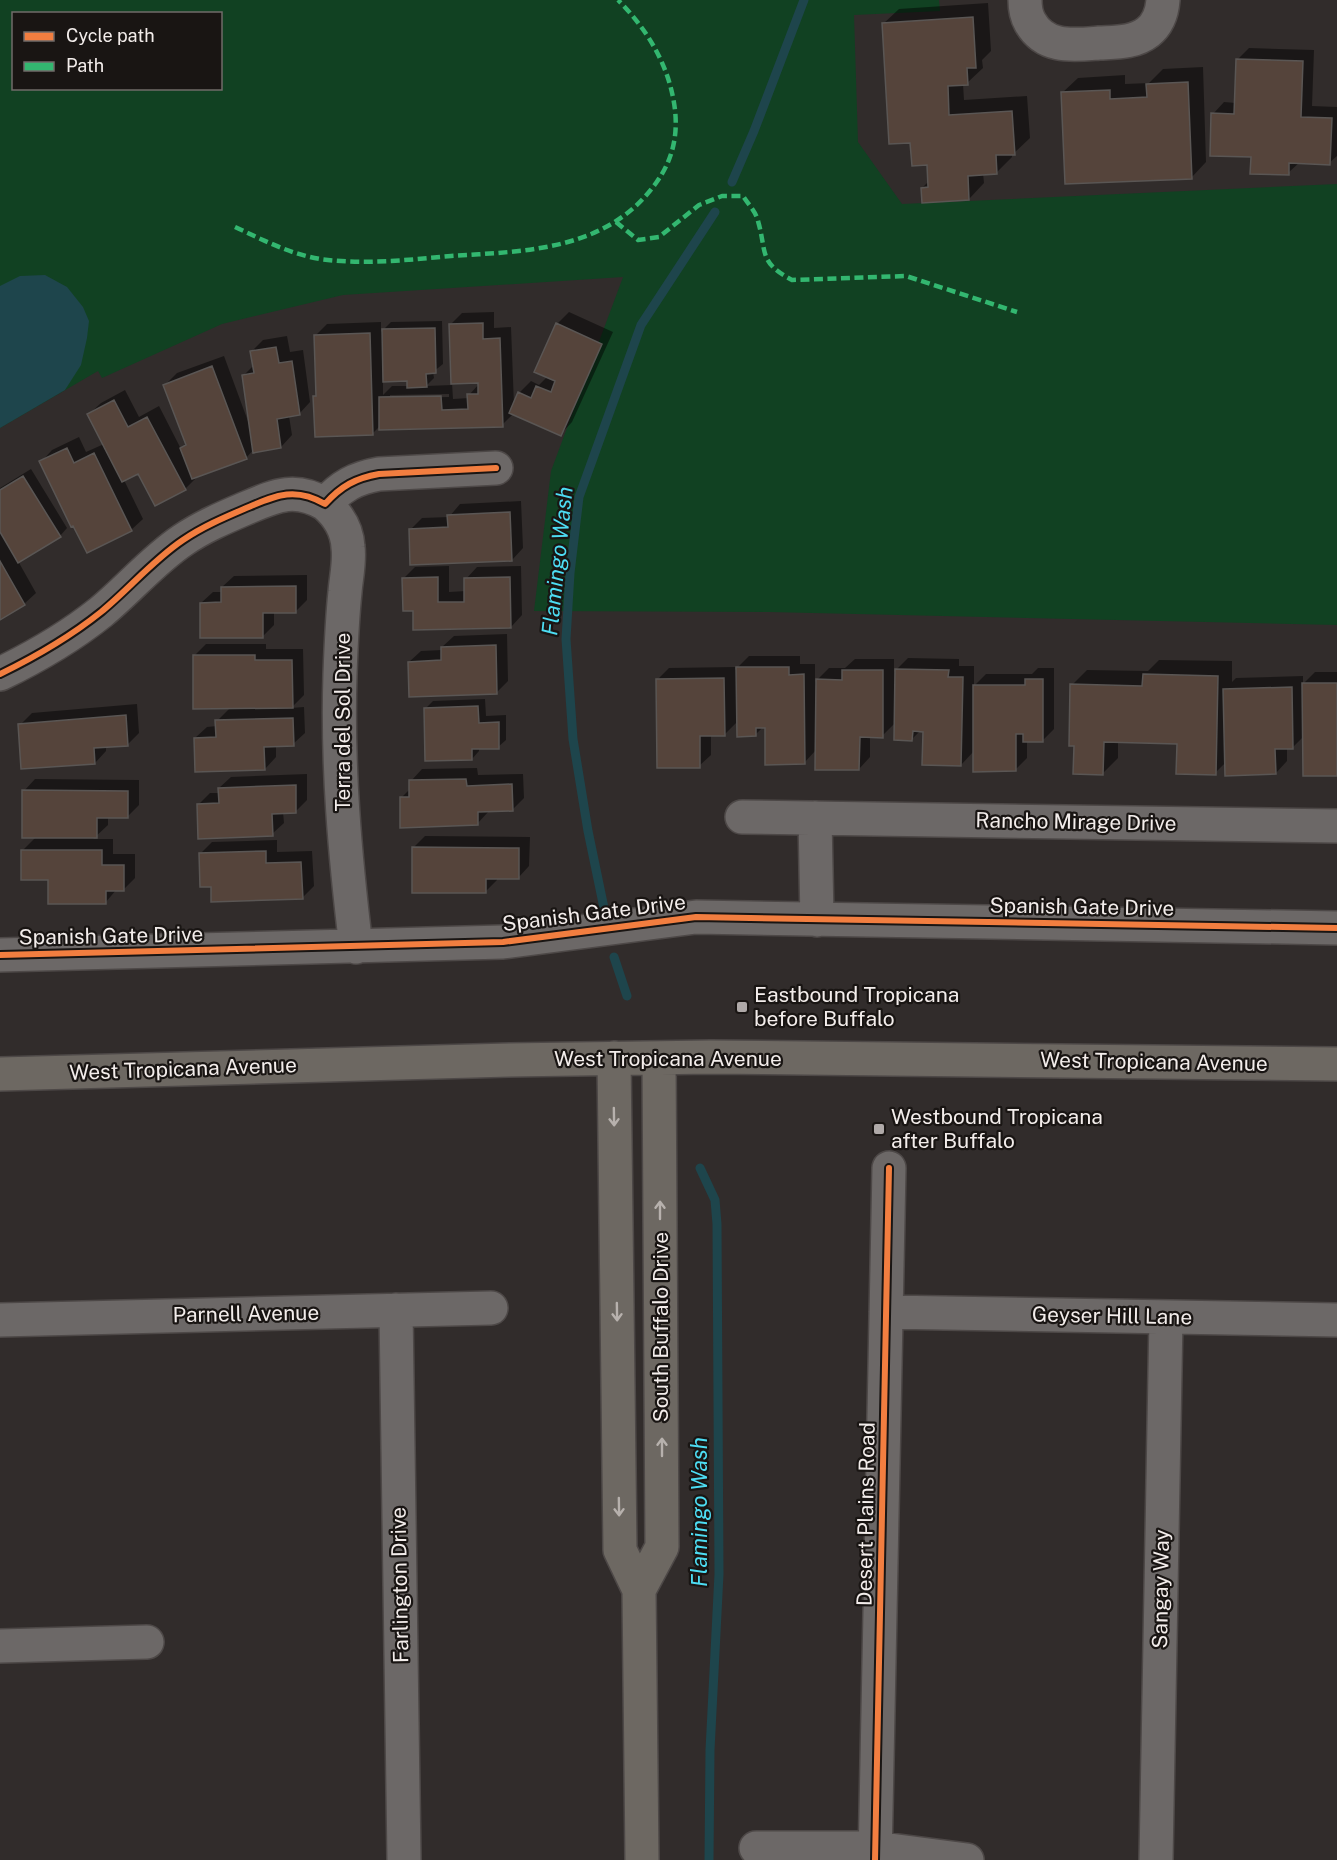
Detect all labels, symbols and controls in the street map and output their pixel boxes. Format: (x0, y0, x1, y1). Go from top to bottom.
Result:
legend (12, 12, 222, 90)
text: Cycle path (66, 25, 155, 46)
text: Path (66, 55, 104, 76)
water label: Flamingo Wash (536, 485, 578, 637)
street label: Terra del Sol Drive (330, 633, 355, 811)
street label: Rancho Mirage Drive (975, 807, 1177, 836)
street label: Spanish Gate Drive (501, 889, 687, 936)
street label: Spanish Gate Drive (989, 892, 1175, 921)
street label: Spanish Gate Drive (18, 921, 204, 950)
place label: Eastbound Tropicana before Buffalo (754, 982, 959, 1031)
marker: Eastbound Tropicana before Buffalo (735, 1000, 749, 1014)
street label: West Tropicana Avenue (554, 1046, 782, 1071)
street label: West Tropicana Avenue (1040, 1047, 1268, 1076)
street label: West Tropicana Avenue (69, 1052, 297, 1085)
place label: Westbound Tropicana after Buffalo (891, 1104, 1103, 1153)
one-way arrow (609, 1106, 620, 1126)
marker: Westbound Tropicana after Buffalo (872, 1122, 886, 1136)
one-way arrow (654, 1200, 666, 1220)
street label: South Buffalo Drive (648, 1232, 673, 1422)
street label: Parnell Avenue (172, 1300, 320, 1327)
one-way arrow (611, 1301, 623, 1321)
street label: Geyser Hill Lane (1032, 1302, 1192, 1329)
street label: Desert Plains Road (851, 1422, 880, 1606)
one-way arrow (656, 1437, 668, 1457)
water label: Flamingo Wash (686, 1437, 712, 1587)
one-way arrow (614, 1496, 625, 1516)
street label: Farlington Drive (386, 1507, 413, 1663)
street label: Sangay Way (1147, 1529, 1174, 1649)

